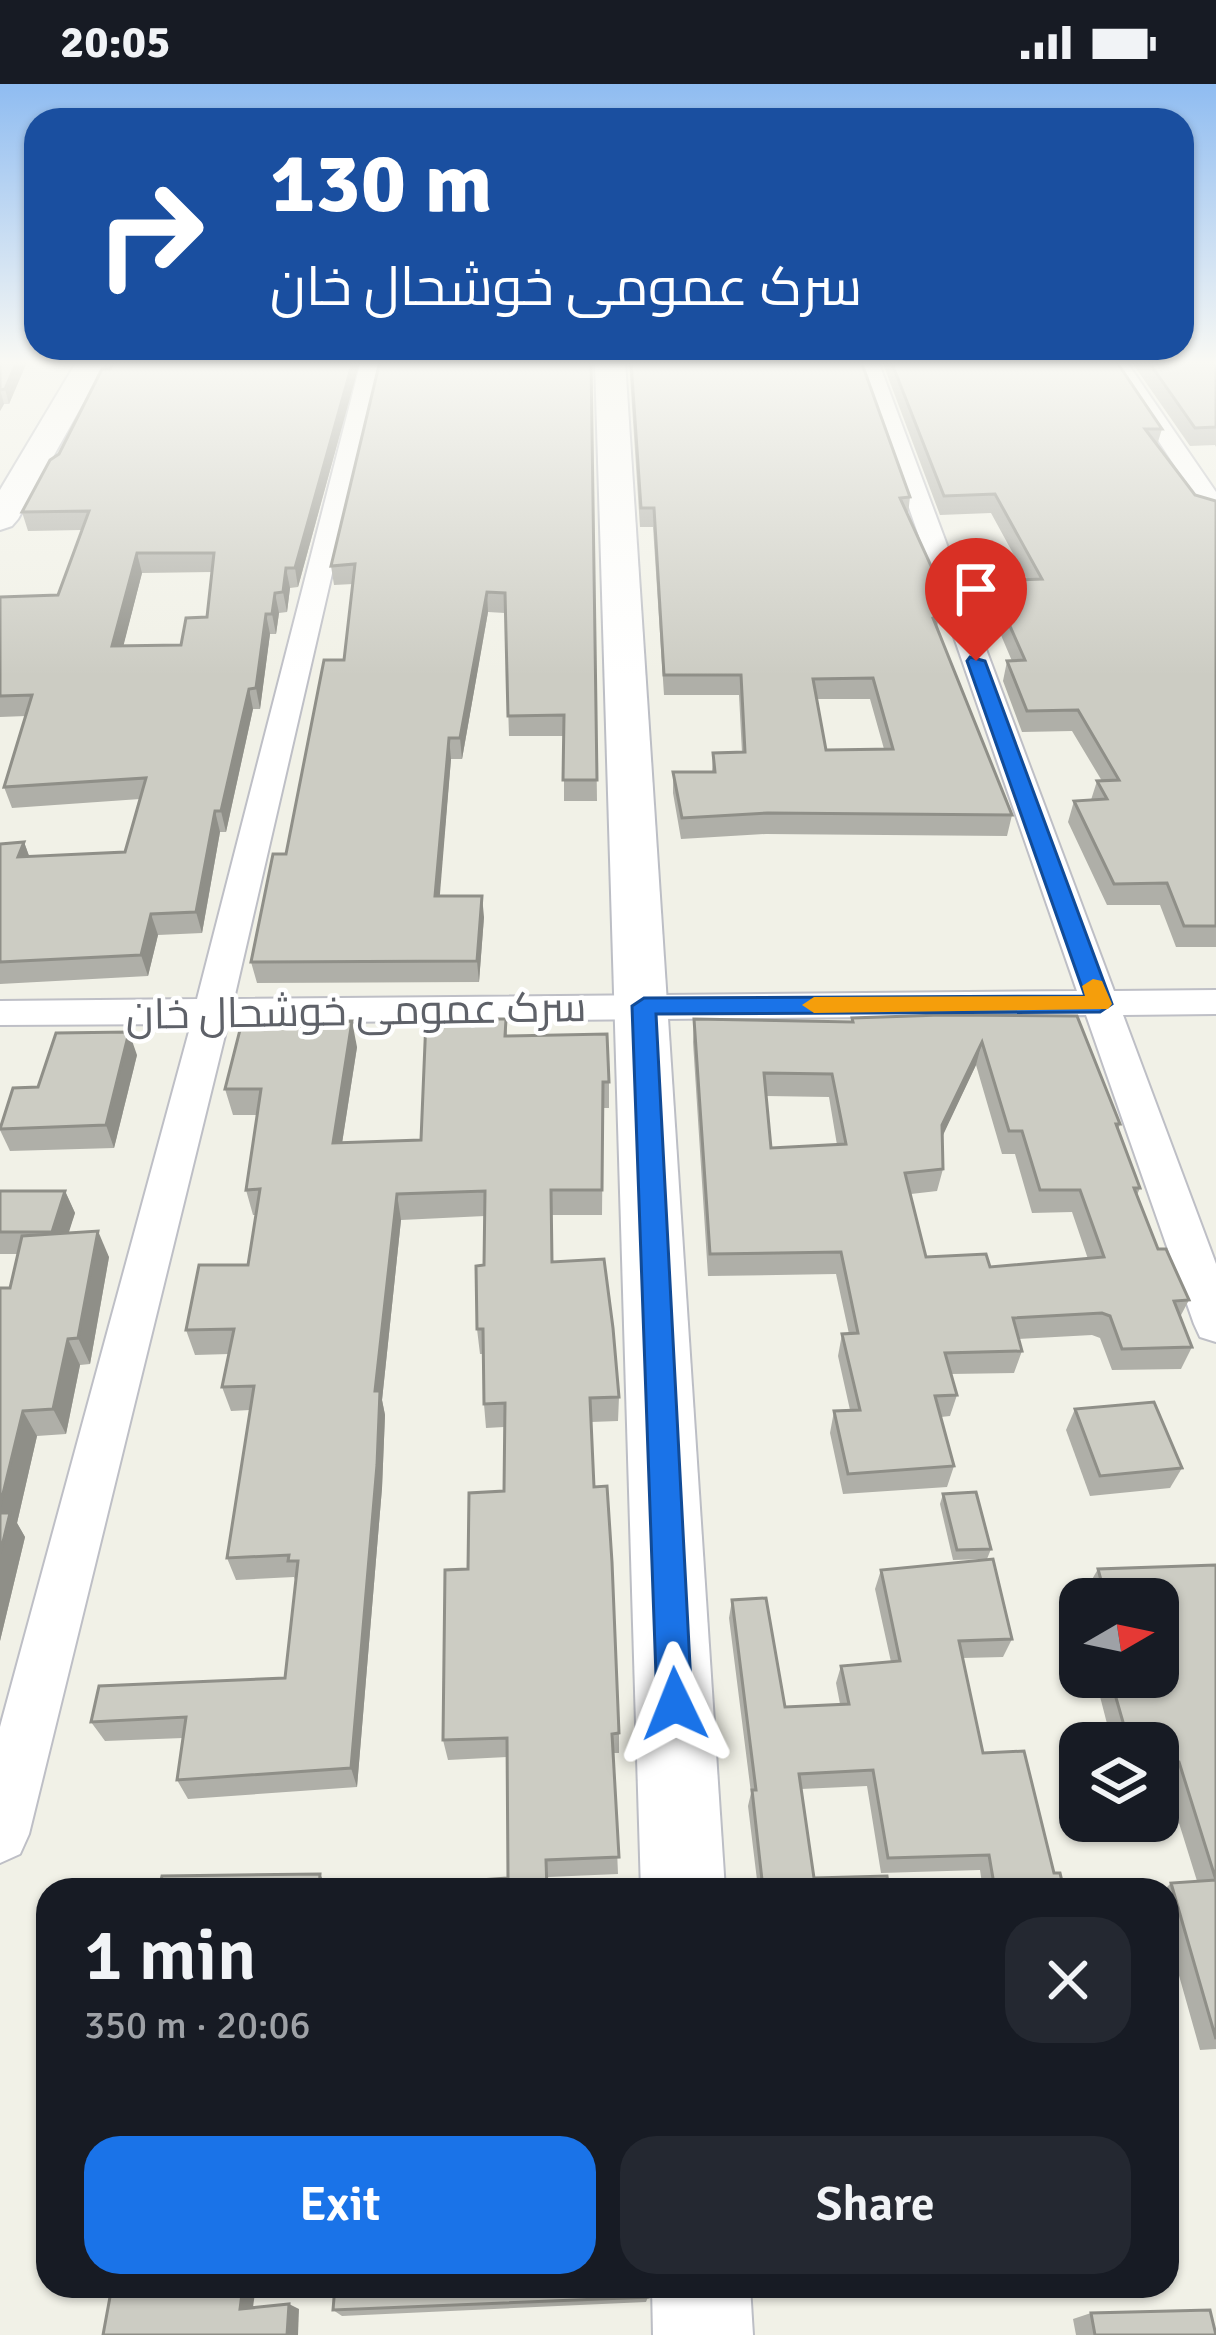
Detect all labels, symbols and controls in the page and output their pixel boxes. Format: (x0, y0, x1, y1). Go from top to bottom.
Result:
text: 20:05 (60, 15, 170, 70)
text: 130 m (270, 132, 492, 236)
icon: right (72, 156, 228, 312)
text: سرک عمومی خوشحال خان (270, 254, 862, 321)
pin (925, 538, 1027, 661)
icon: arrive (943, 556, 1009, 622)
street label: سرک عمومی خوشحال خان (125, 982, 587, 1041)
north arrow (1059, 1578, 1179, 1698)
map controls (1059, 1578, 1179, 1842)
position arrow (612, 1641, 738, 1767)
button: layers (1059, 1722, 1179, 1842)
text: 1 min (84, 1911, 256, 2000)
button: close (1005, 1917, 1131, 2043)
text: 350 m · 20:06 (84, 2001, 311, 2049)
button: Exit (84, 2136, 596, 2274)
button: Share (620, 2136, 1131, 2274)

